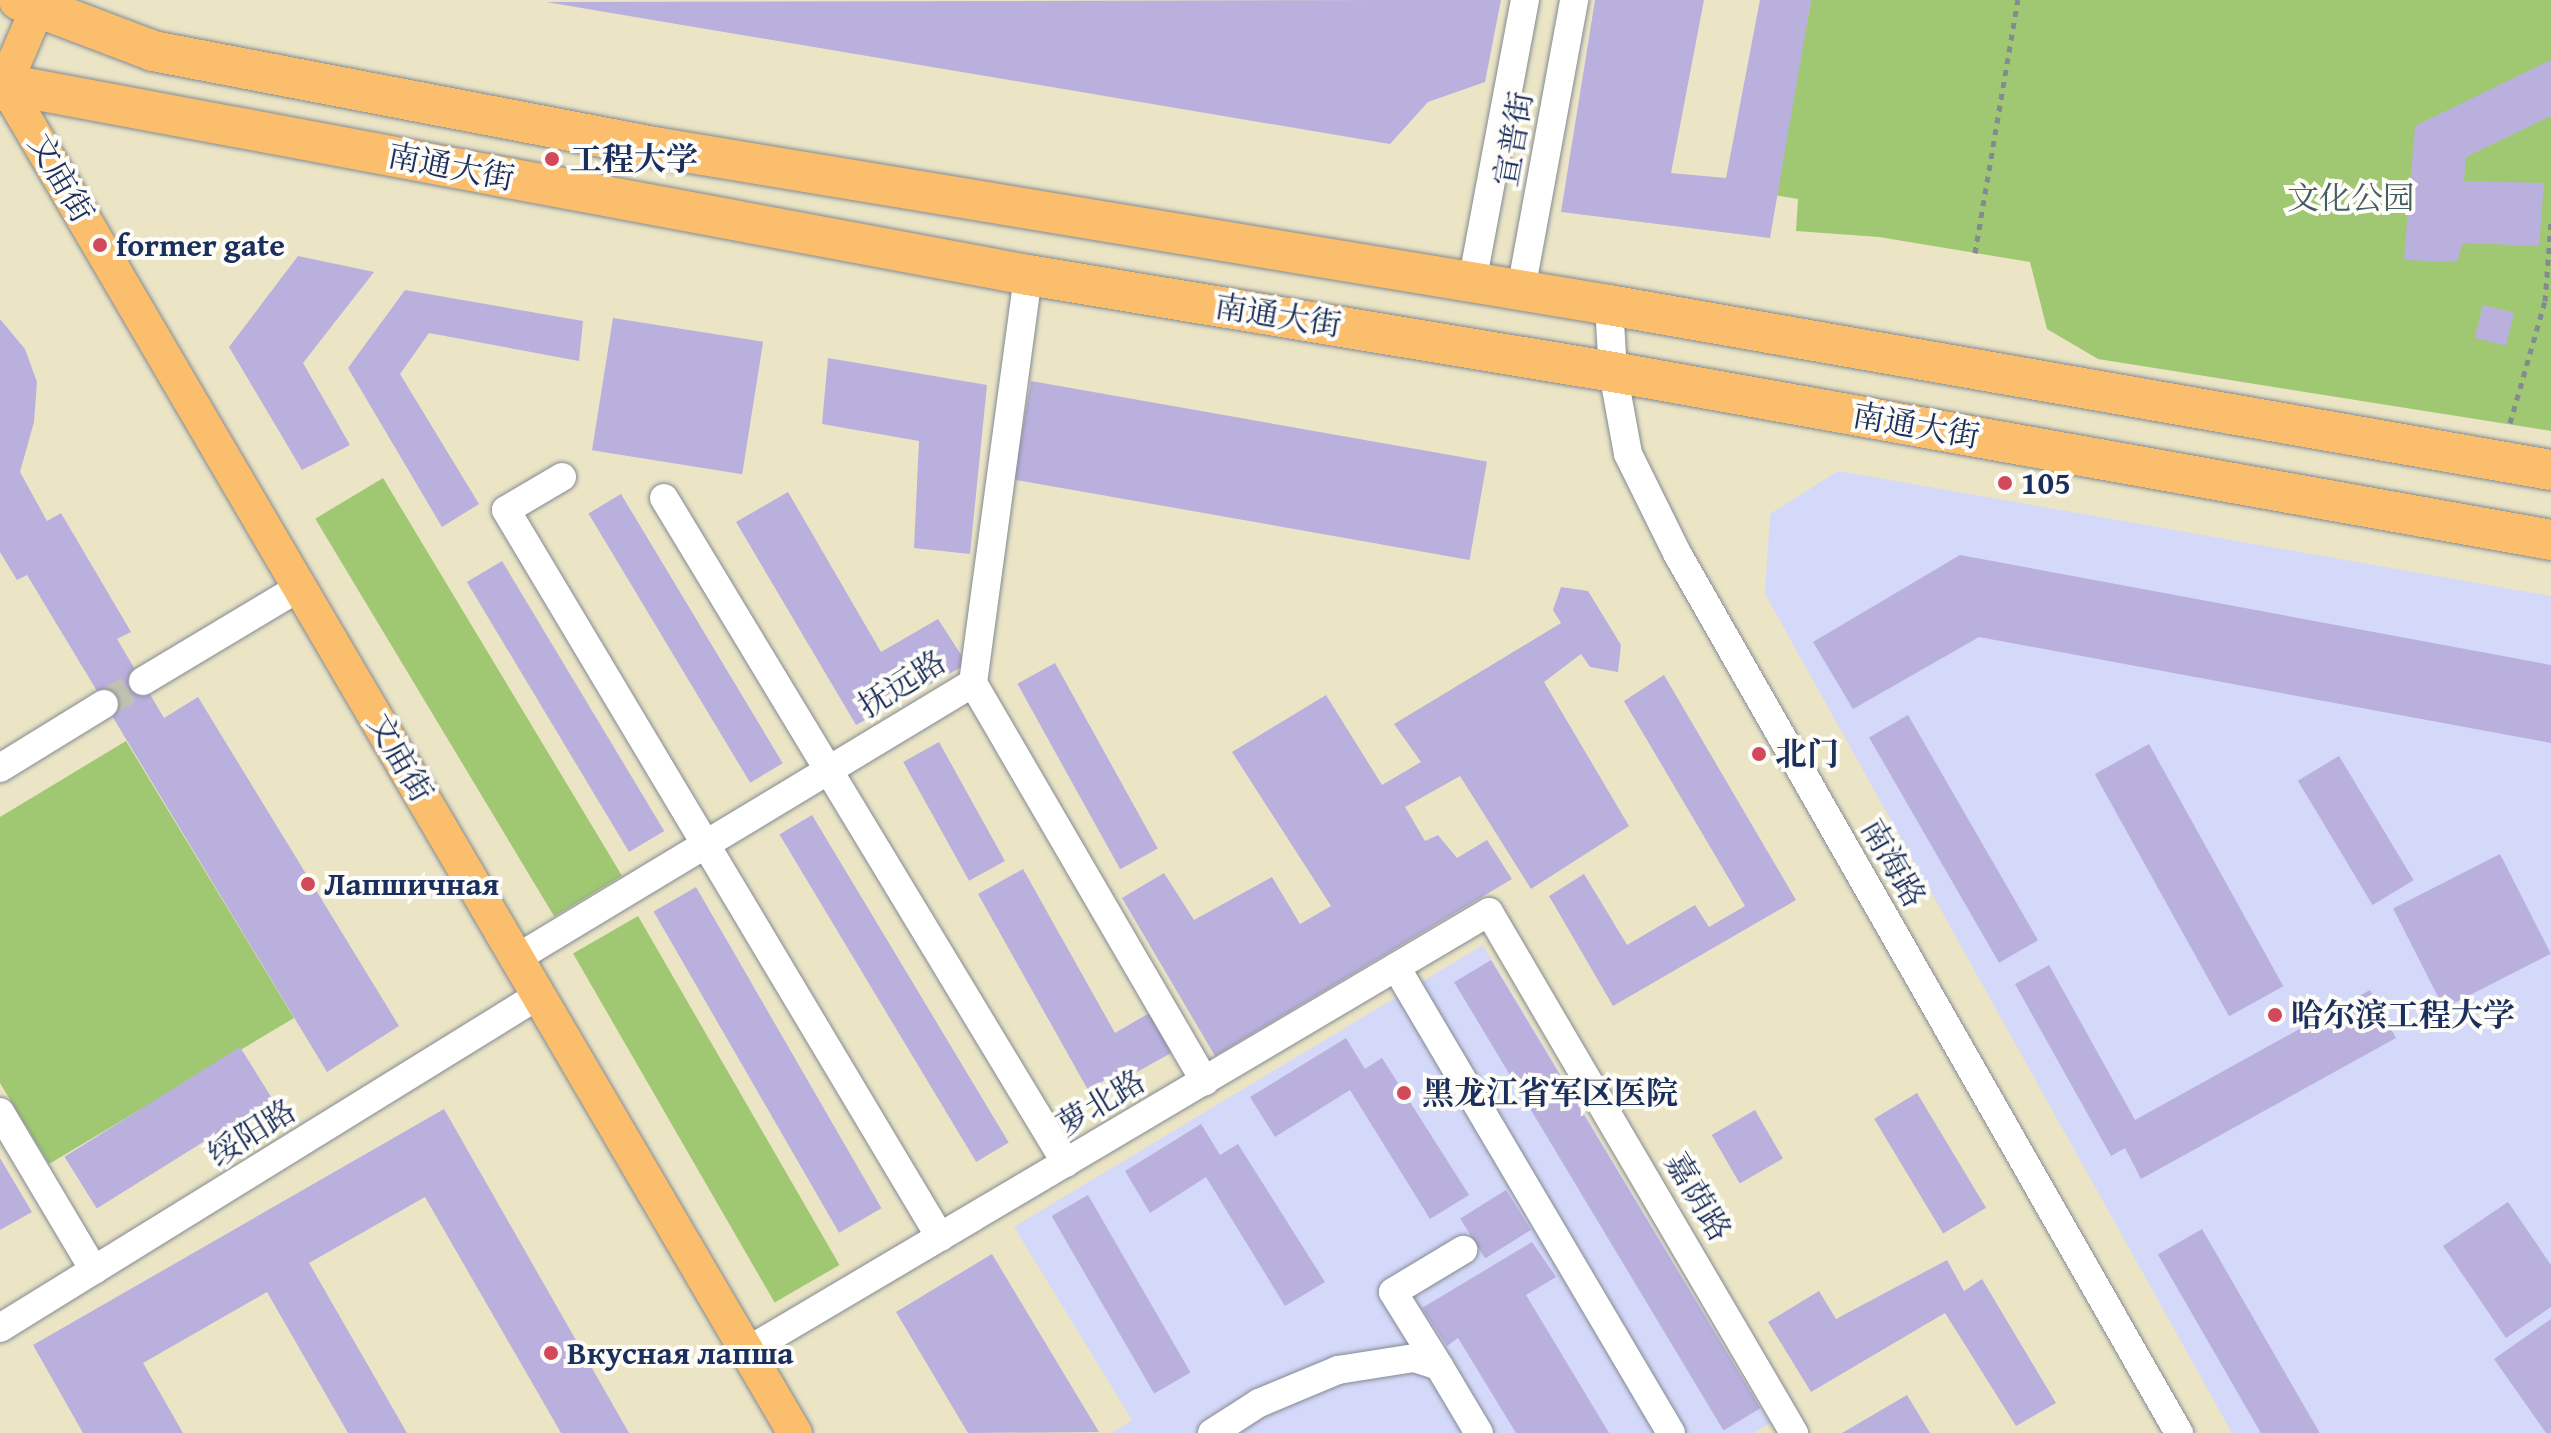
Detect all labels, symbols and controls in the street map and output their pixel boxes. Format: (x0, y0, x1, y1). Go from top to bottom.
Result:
street label: 宣普街 (1487, 88, 1541, 190)
street label: 文庙街 (20, 127, 102, 229)
street label: 南通大街 (385, 136, 517, 198)
place label: 工程大学 (570, 140, 698, 178)
marker: 工程大学 (541, 148, 563, 170)
park label: 文化公园 (2287, 179, 2415, 217)
place label: former gate (116, 226, 285, 264)
marker: former gate (91, 236, 109, 254)
street label: 南通大街 (1212, 287, 1344, 345)
street label: 南通大街 (1850, 396, 1982, 456)
place label: 105 (2021, 464, 2071, 502)
marker: 105 (1996, 474, 2014, 492)
street label: 抚远路 (851, 642, 953, 726)
street label: 文庙街 (359, 707, 441, 809)
place label: 北门 (1775, 735, 1839, 773)
marker: 北门 (1750, 745, 1768, 763)
street label: 南海路 (1852, 812, 1934, 914)
place label: Лапшичная (324, 865, 499, 903)
marker: Лапшичная (299, 875, 317, 893)
place label: 哈尔滨工程大学 (2291, 996, 2515, 1034)
marker: 哈尔滨工程大学 (2266, 1006, 2284, 1024)
street label: 萝北路 (1050, 1062, 1152, 1144)
place label: 黑龙江省军区医院 (1422, 1074, 1678, 1112)
marker: 黑龙江省军区医院 (1393, 1082, 1415, 1104)
street label: 绥阳路 (201, 1091, 303, 1175)
street label: 嘉荫路 (1657, 1146, 1739, 1248)
place label: Вкусная лапша (567, 1334, 794, 1372)
marker: Вкусная лапша (542, 1344, 560, 1362)

